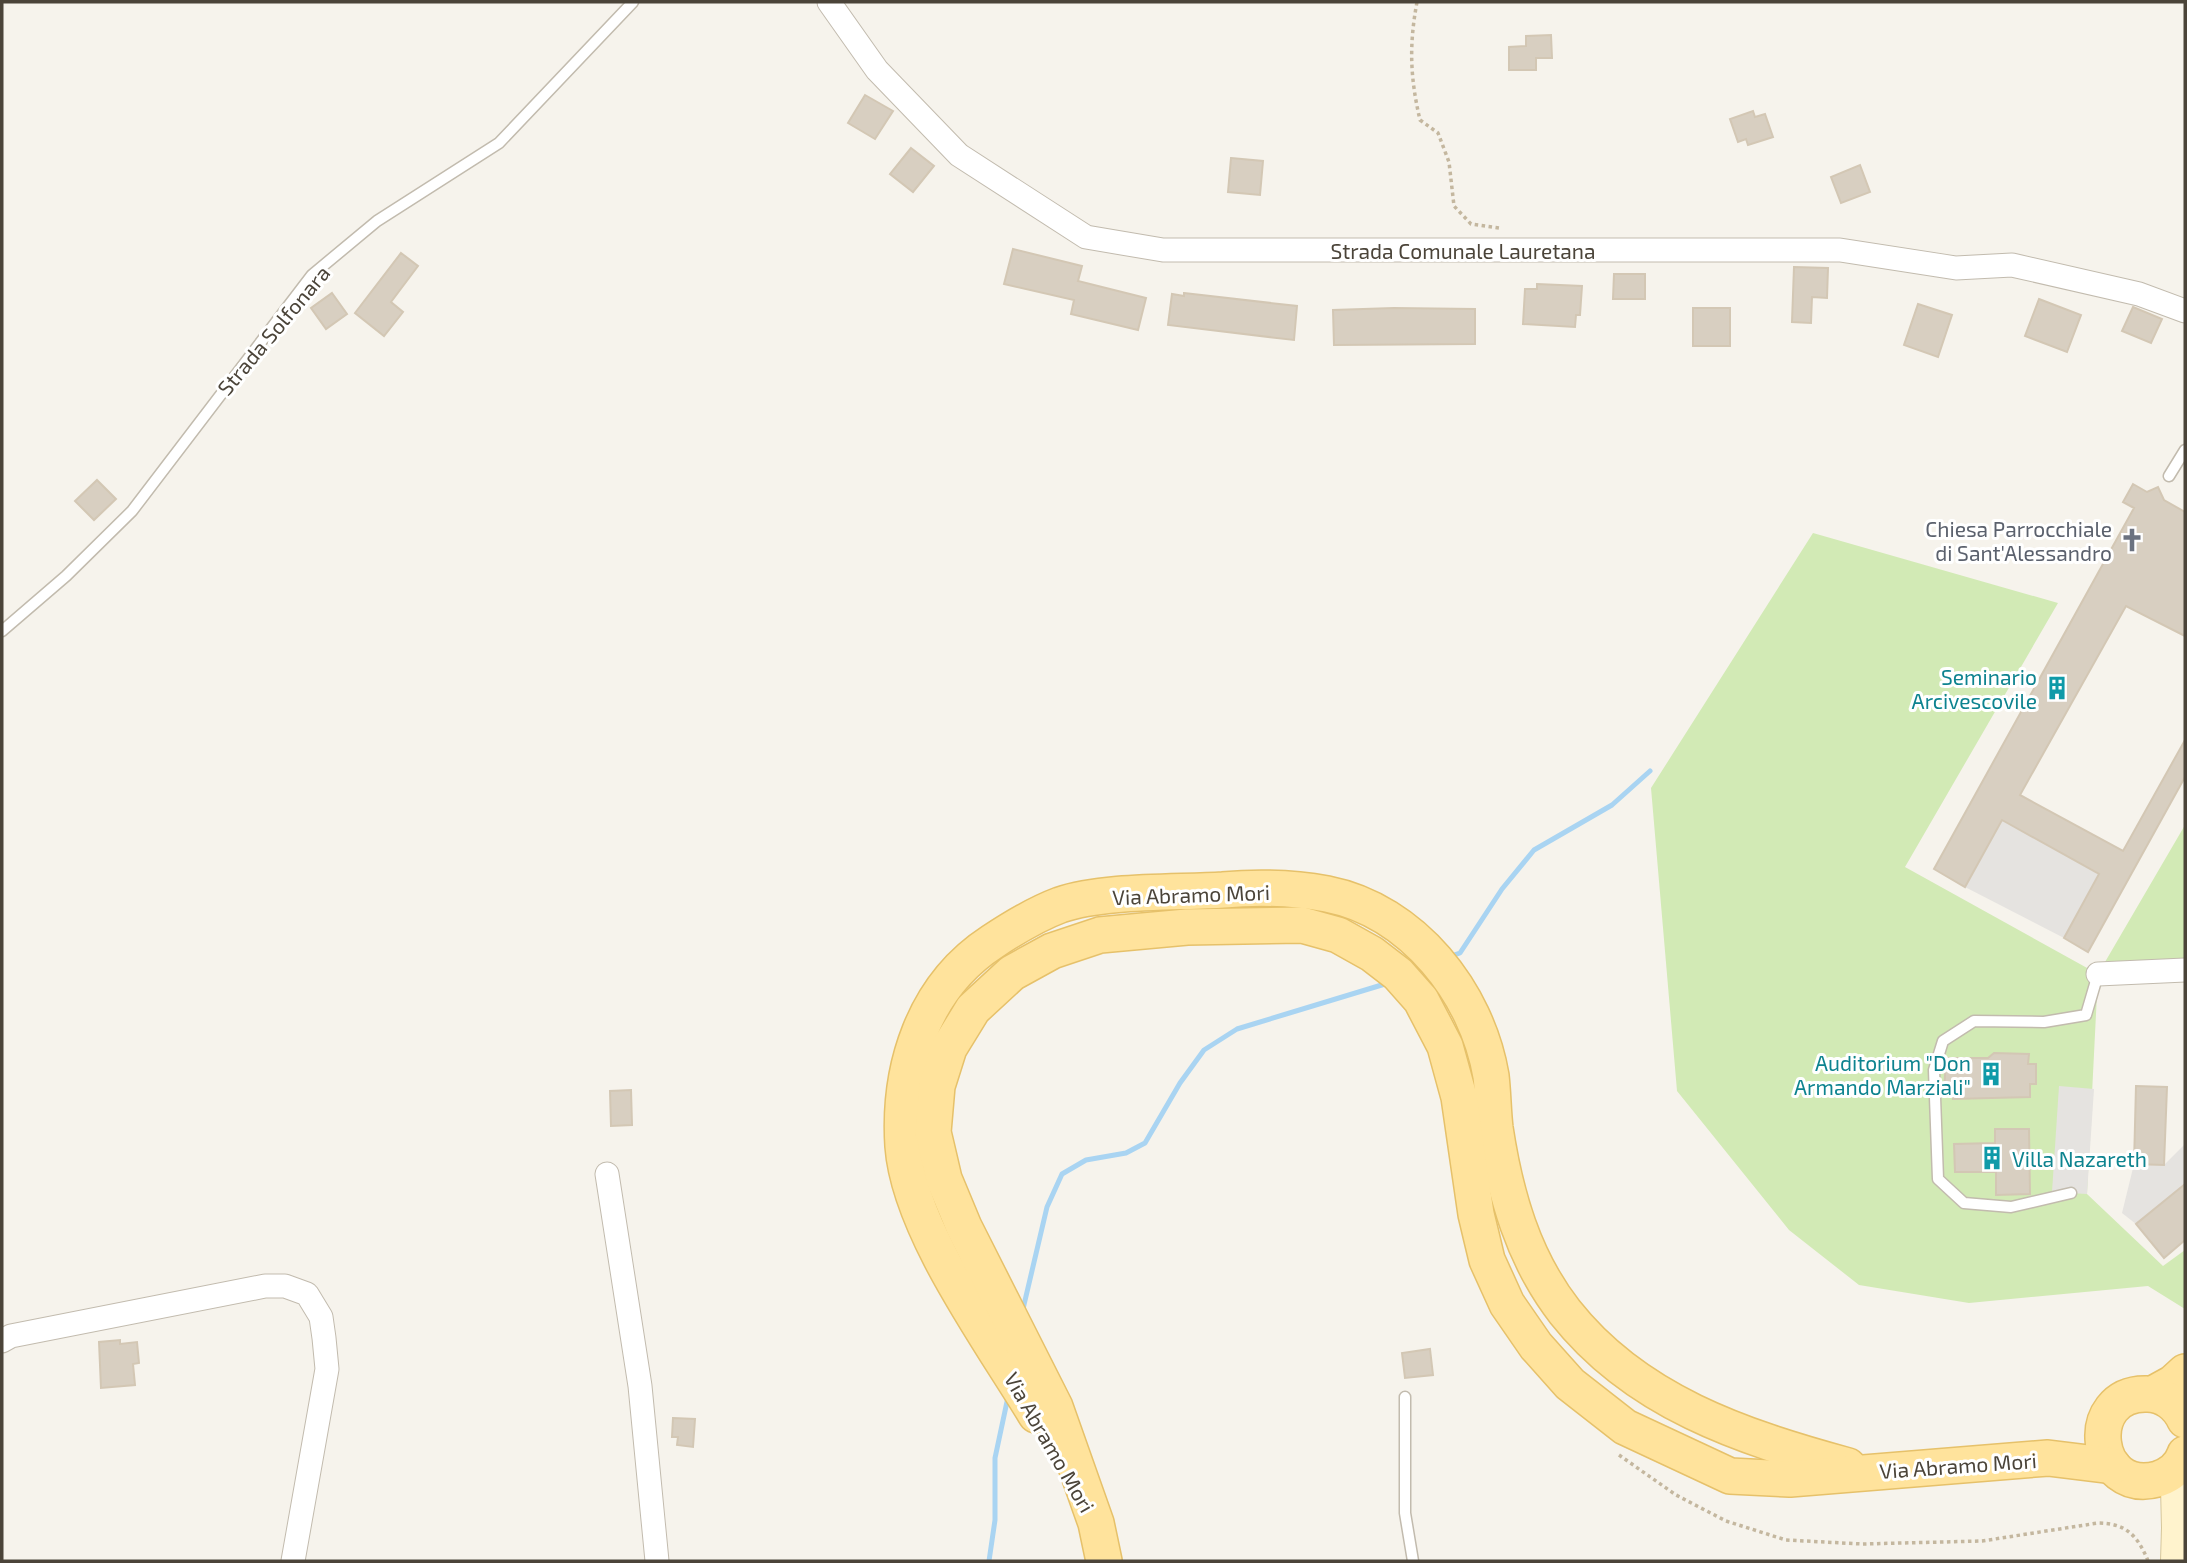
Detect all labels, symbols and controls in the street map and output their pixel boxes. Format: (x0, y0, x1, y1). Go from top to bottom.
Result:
street label: Strada Comunale Lauretana (1330, 238, 1596, 263)
street label: Strada Solfonara (212, 260, 334, 400)
place label: Chiesa Parrocchiale di Sant'Alessandro (1925, 516, 2112, 565)
church icon: Chiesa Parrocchiale di Sant'Alessandro (2118, 526, 2146, 554)
place label: Seminario Arcivescovile (1912, 664, 2037, 713)
building icon: Seminario Arcivescovile (2043, 674, 2071, 702)
street label: Via Abramo Mori (1112, 879, 1270, 909)
place label: Auditorium "Don Armando Marziali" (1794, 1050, 1971, 1099)
building icon: Auditorium "Don Armando Marziali" (1977, 1060, 2005, 1088)
building icon: Villa Nazareth (1978, 1144, 2006, 1172)
place label: Villa Nazareth (2012, 1146, 2147, 1171)
street label: Via Abramo Mori (1000, 1367, 1100, 1517)
street label: Via Abramo Mori (1878, 1447, 2038, 1483)

